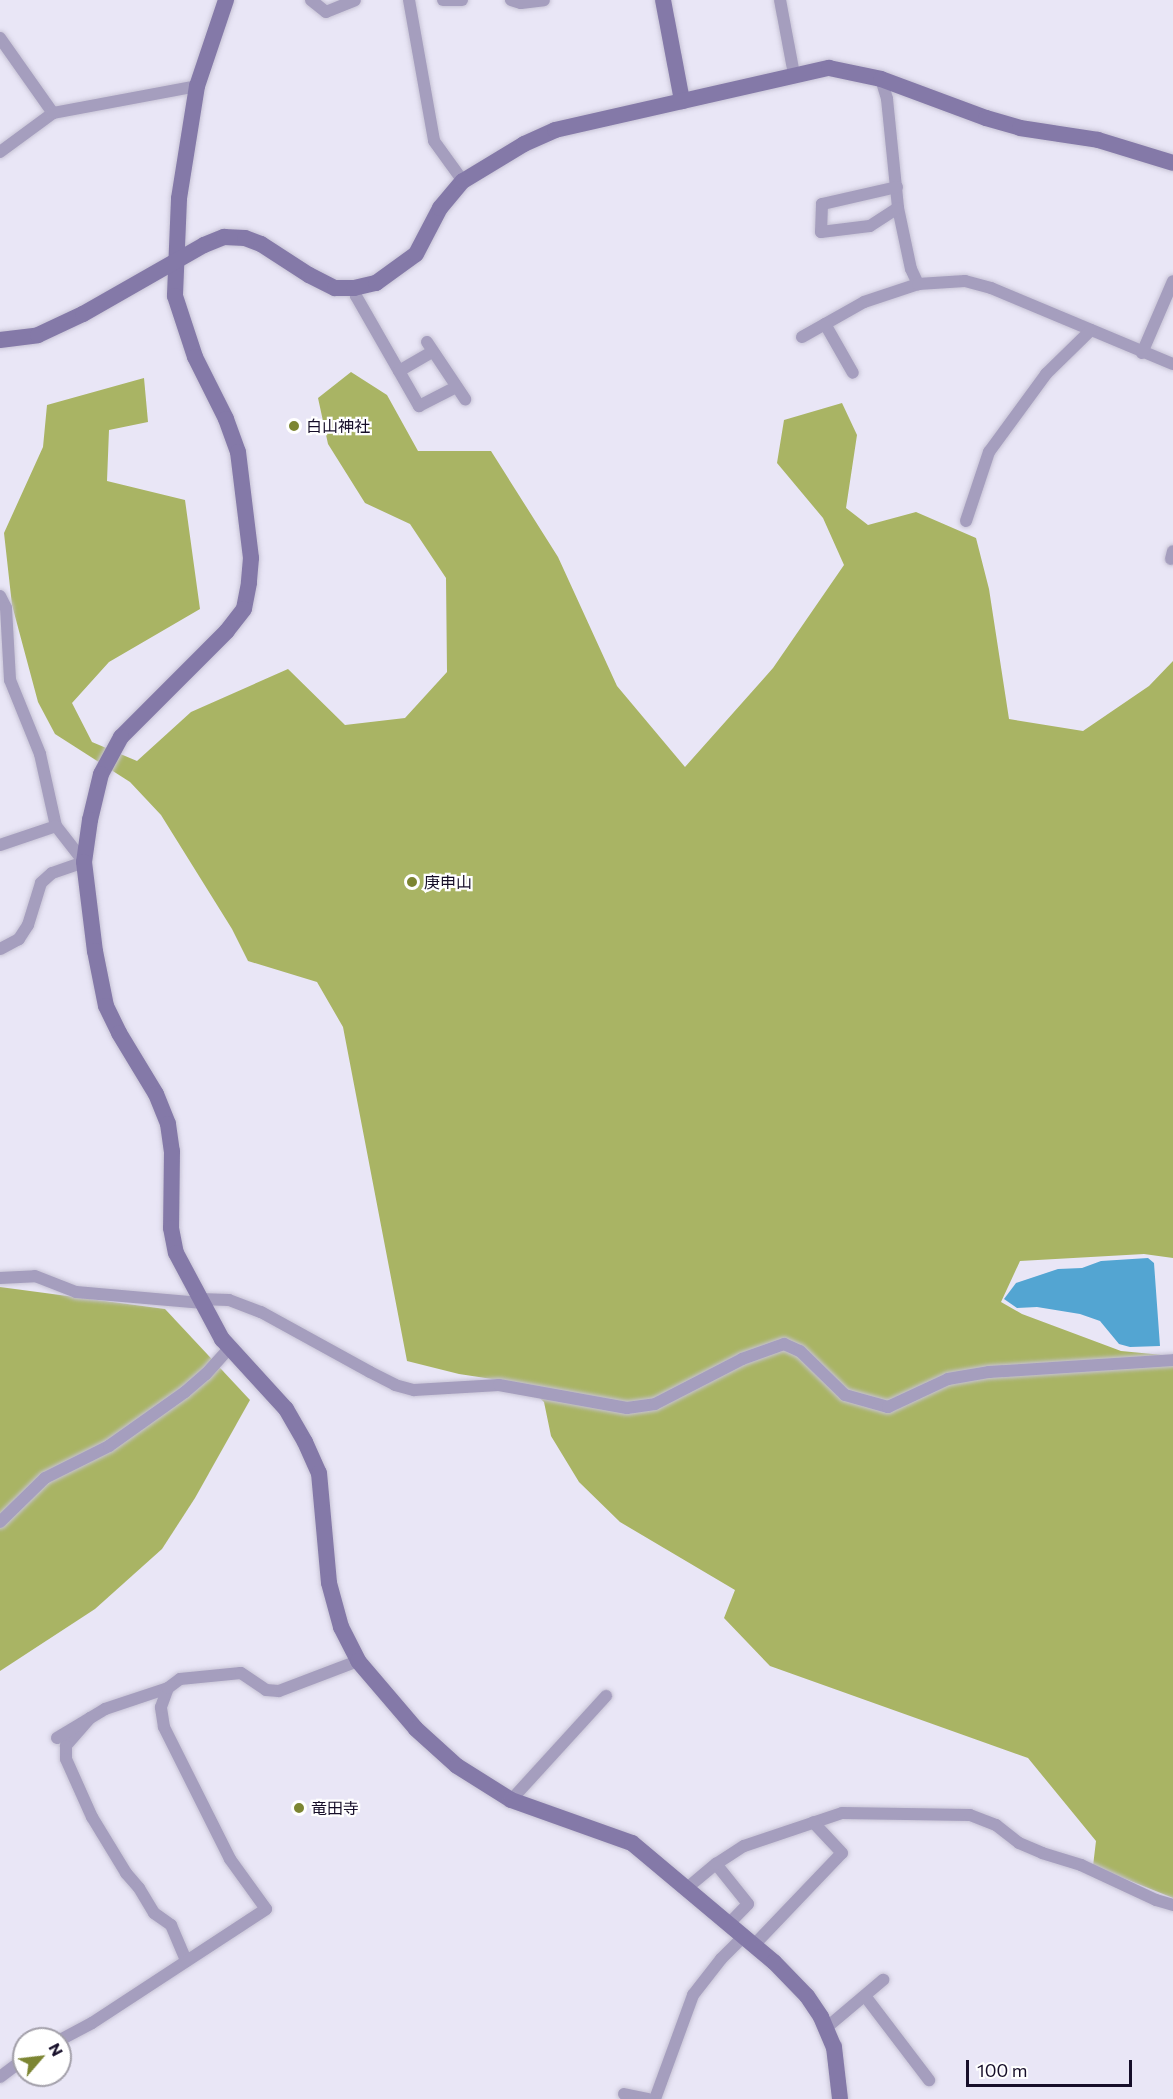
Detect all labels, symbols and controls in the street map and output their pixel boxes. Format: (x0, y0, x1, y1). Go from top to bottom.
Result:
place label: 白山神社 (306, 416, 370, 436)
marker: 白山神社 (287, 419, 301, 433)
place label: 庚申山 (424, 872, 472, 892)
marker: 庚申山 (405, 875, 419, 889)
place label: 竜田寺 (311, 1798, 359, 1818)
marker: 竜田寺 (292, 1801, 306, 1815)
north arrow (12, 2027, 72, 2087)
text: N (45, 2039, 68, 2059)
scale bar (969, 2048, 1136, 2086)
text: 100 m (977, 2059, 1027, 2081)

